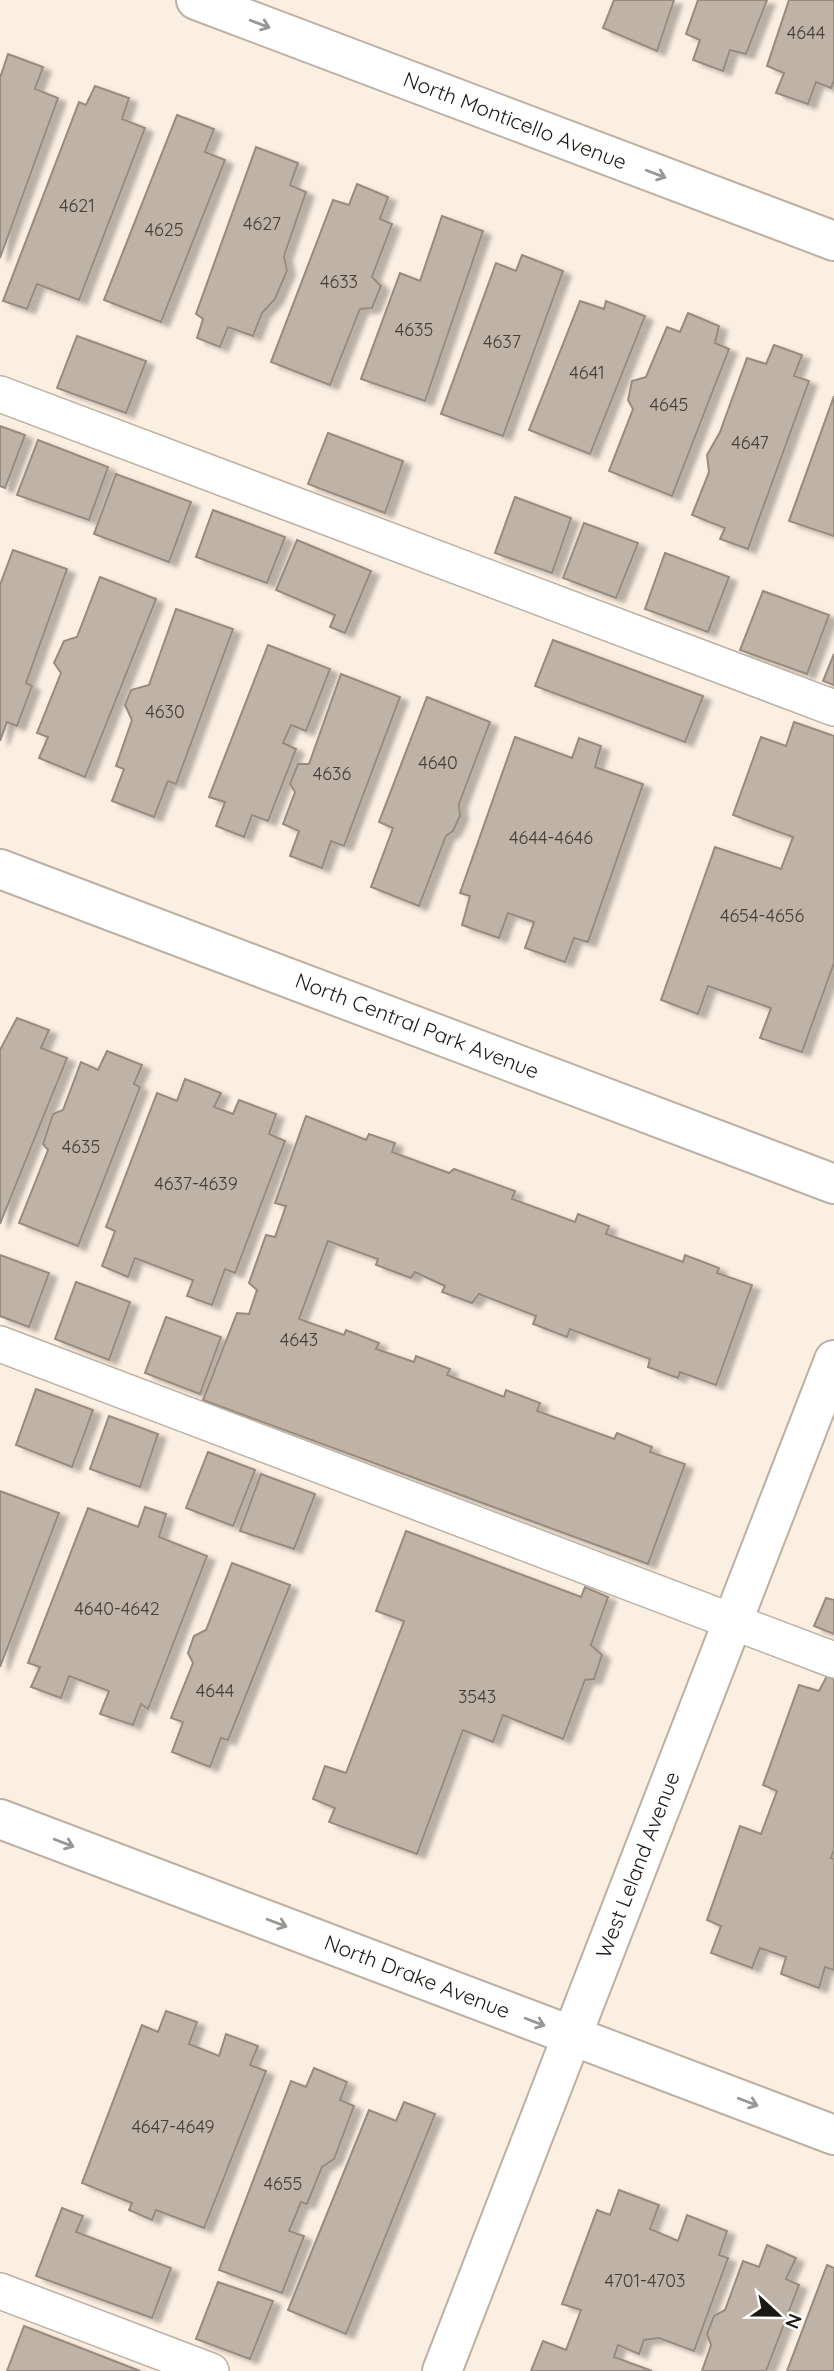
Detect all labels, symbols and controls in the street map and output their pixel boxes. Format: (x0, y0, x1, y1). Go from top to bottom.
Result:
one-way arrow (249, 19, 271, 32)
house number: 4644 (787, 21, 825, 44)
street label: North Monticello Avenue (400, 65, 631, 175)
one-way arrow (645, 169, 667, 181)
house number: 4621 (59, 194, 95, 217)
house number: 4627 (243, 212, 281, 235)
house number: 4625 (145, 218, 183, 241)
house number: 4633 (320, 270, 358, 293)
house number: 4635 (395, 318, 433, 341)
house number: 4637 (483, 330, 521, 353)
house number: 4641 (569, 361, 605, 384)
house number: 4645 (650, 393, 688, 416)
house number: 4647 (731, 431, 769, 454)
house number: 4630 (145, 700, 185, 723)
house number: 4640 (418, 751, 458, 774)
house number: 4636 (313, 762, 351, 785)
house number: 4644-4646 (509, 826, 593, 849)
house number: 4654-4656 (720, 904, 804, 927)
street label: North Central Park Avenue (292, 967, 543, 1084)
house number: 4635 (62, 1135, 100, 1158)
house number: 4637-4639 (154, 1172, 238, 1195)
house number: 4643 (280, 1328, 318, 1351)
house number: 4640-4642 (74, 1597, 160, 1620)
house number: 4644 (196, 1679, 234, 1702)
house number: 3543 (458, 1685, 496, 1708)
street label: West Leland Avenue (590, 1768, 685, 1962)
one-way arrow (52, 1838, 74, 1850)
one-way arrow (265, 1918, 287, 1931)
street label: North Drake Avenue (321, 1929, 514, 2023)
one-way arrow (524, 2016, 546, 2029)
one-way arrow (736, 2097, 758, 2110)
house number: 4647-4649 (131, 2115, 215, 2138)
house number: 4655 (264, 2172, 302, 2195)
house number: 4701-4703 (605, 2269, 685, 2292)
north arrow (743, 2280, 813, 2350)
text: N (780, 2310, 808, 2332)

